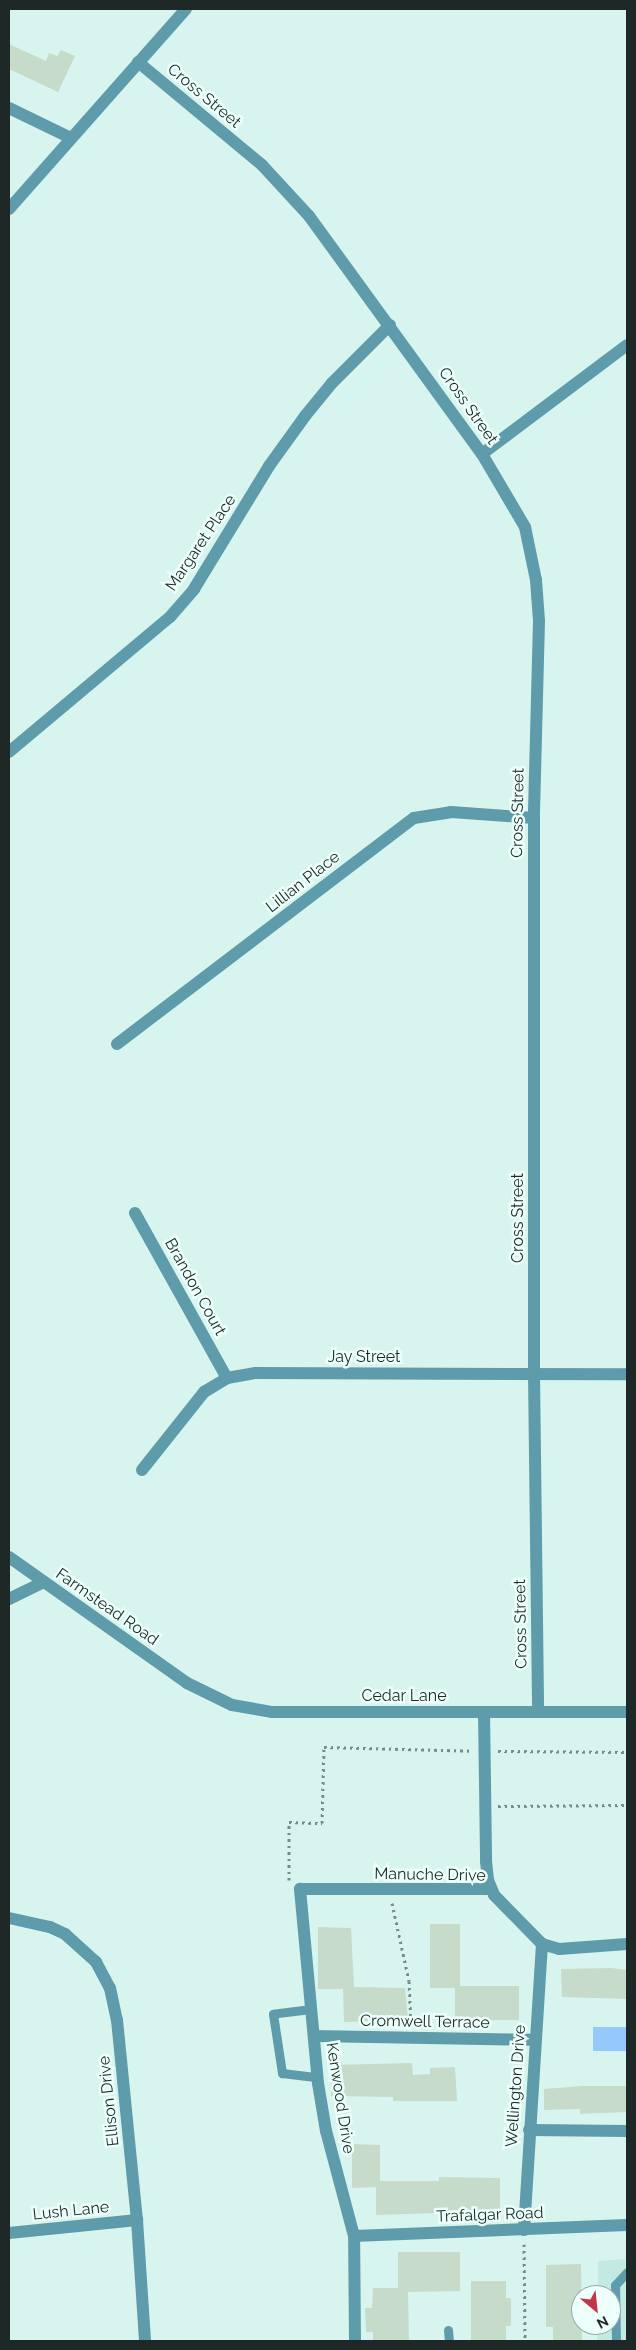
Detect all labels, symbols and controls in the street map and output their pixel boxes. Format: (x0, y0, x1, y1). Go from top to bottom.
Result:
street label: Cross Street (163, 60, 245, 132)
street label: Cross Street (434, 364, 502, 448)
street label: Margaret Place (162, 491, 240, 595)
street label: Cross Street (508, 768, 528, 858)
street label: Lillian Place (262, 847, 344, 917)
street label: Cross Street (508, 1173, 528, 1263)
street label: Brandon Court (160, 1235, 230, 1339)
street label: Jay Street (327, 1347, 401, 1367)
street label: Farmstead Road (52, 1564, 162, 1650)
street label: Cross Street (511, 1579, 531, 1669)
street label: Cedar Lane (361, 1686, 447, 1706)
street label: Manuche Drive (374, 1864, 486, 1886)
street label: Cromwell Terrace (360, 2011, 490, 2033)
street label: Wellington Drive (502, 2024, 530, 2148)
street label: Kenwood Drive (322, 2041, 358, 2155)
street label: Ellison Drive (95, 2055, 123, 2147)
street label: Lush Lane (32, 2197, 110, 2225)
street label: Trafalgar Road (436, 2204, 544, 2226)
north arrow (571, 2285, 621, 2335)
text: N (594, 2313, 611, 2332)

